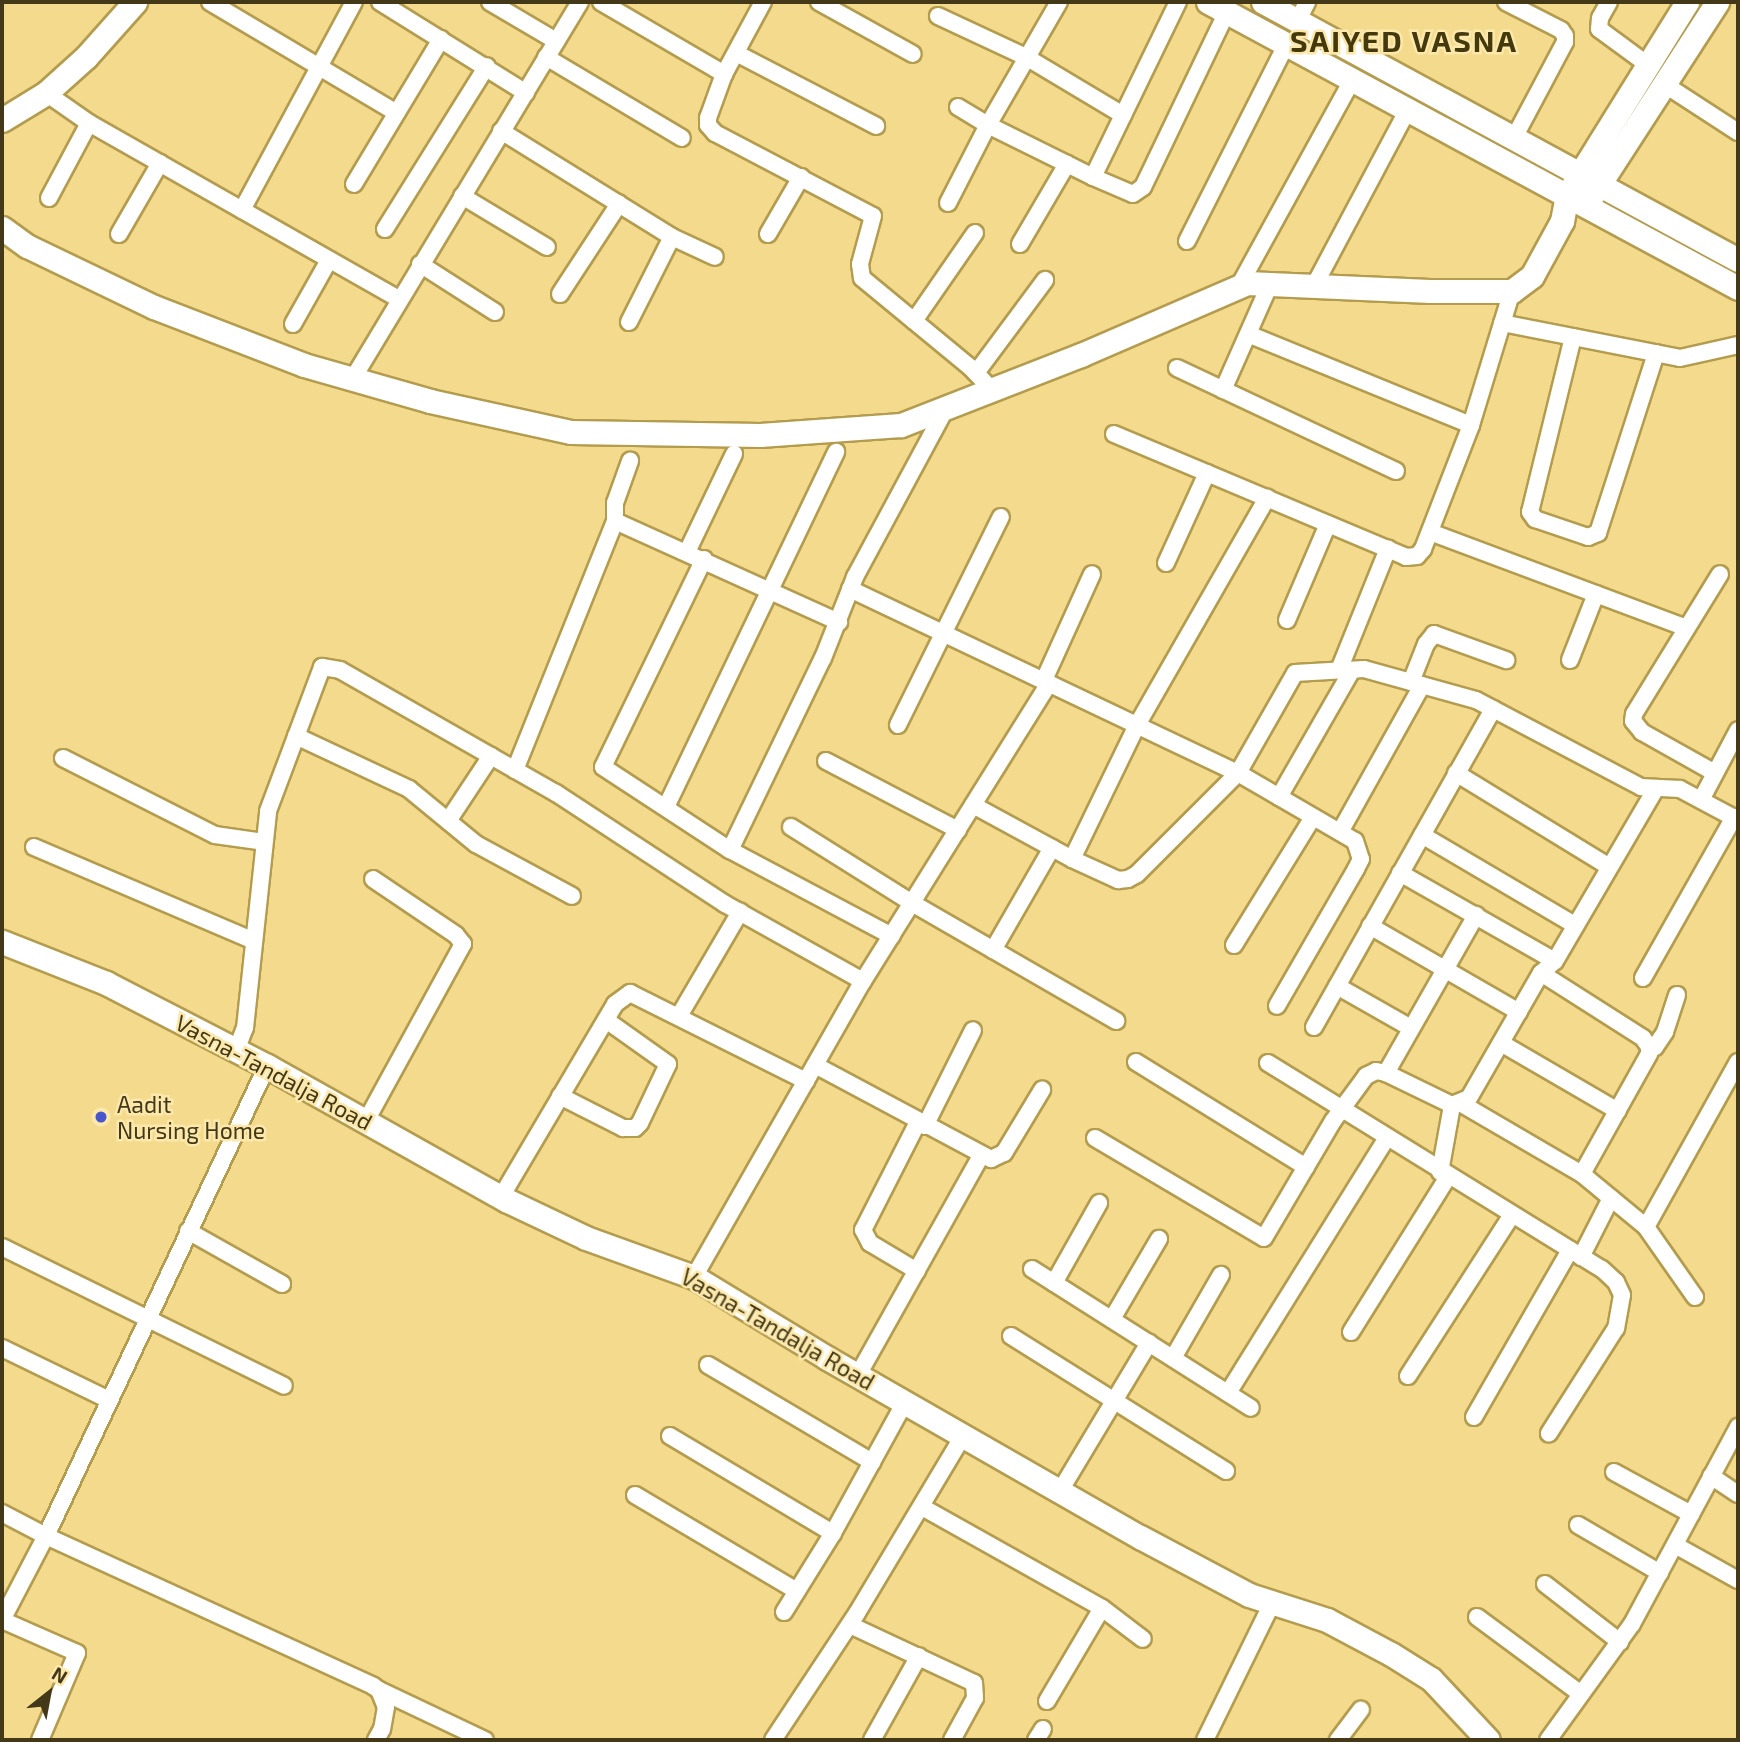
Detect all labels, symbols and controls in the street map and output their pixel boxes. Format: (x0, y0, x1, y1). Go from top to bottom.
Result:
district label: SAIYED VASNA (1291, 22, 1517, 58)
street label: Vasna-Tandalja Road (171, 1008, 377, 1136)
place label: Aadit Nursing Home (117, 1090, 265, 1144)
marker: Aadit Nursing Home (91, 1107, 111, 1127)
street label: Vasna-Tandalja Road (676, 1262, 880, 1396)
north arrow (14, 1658, 84, 1728)
text: N (48, 1661, 72, 1688)

